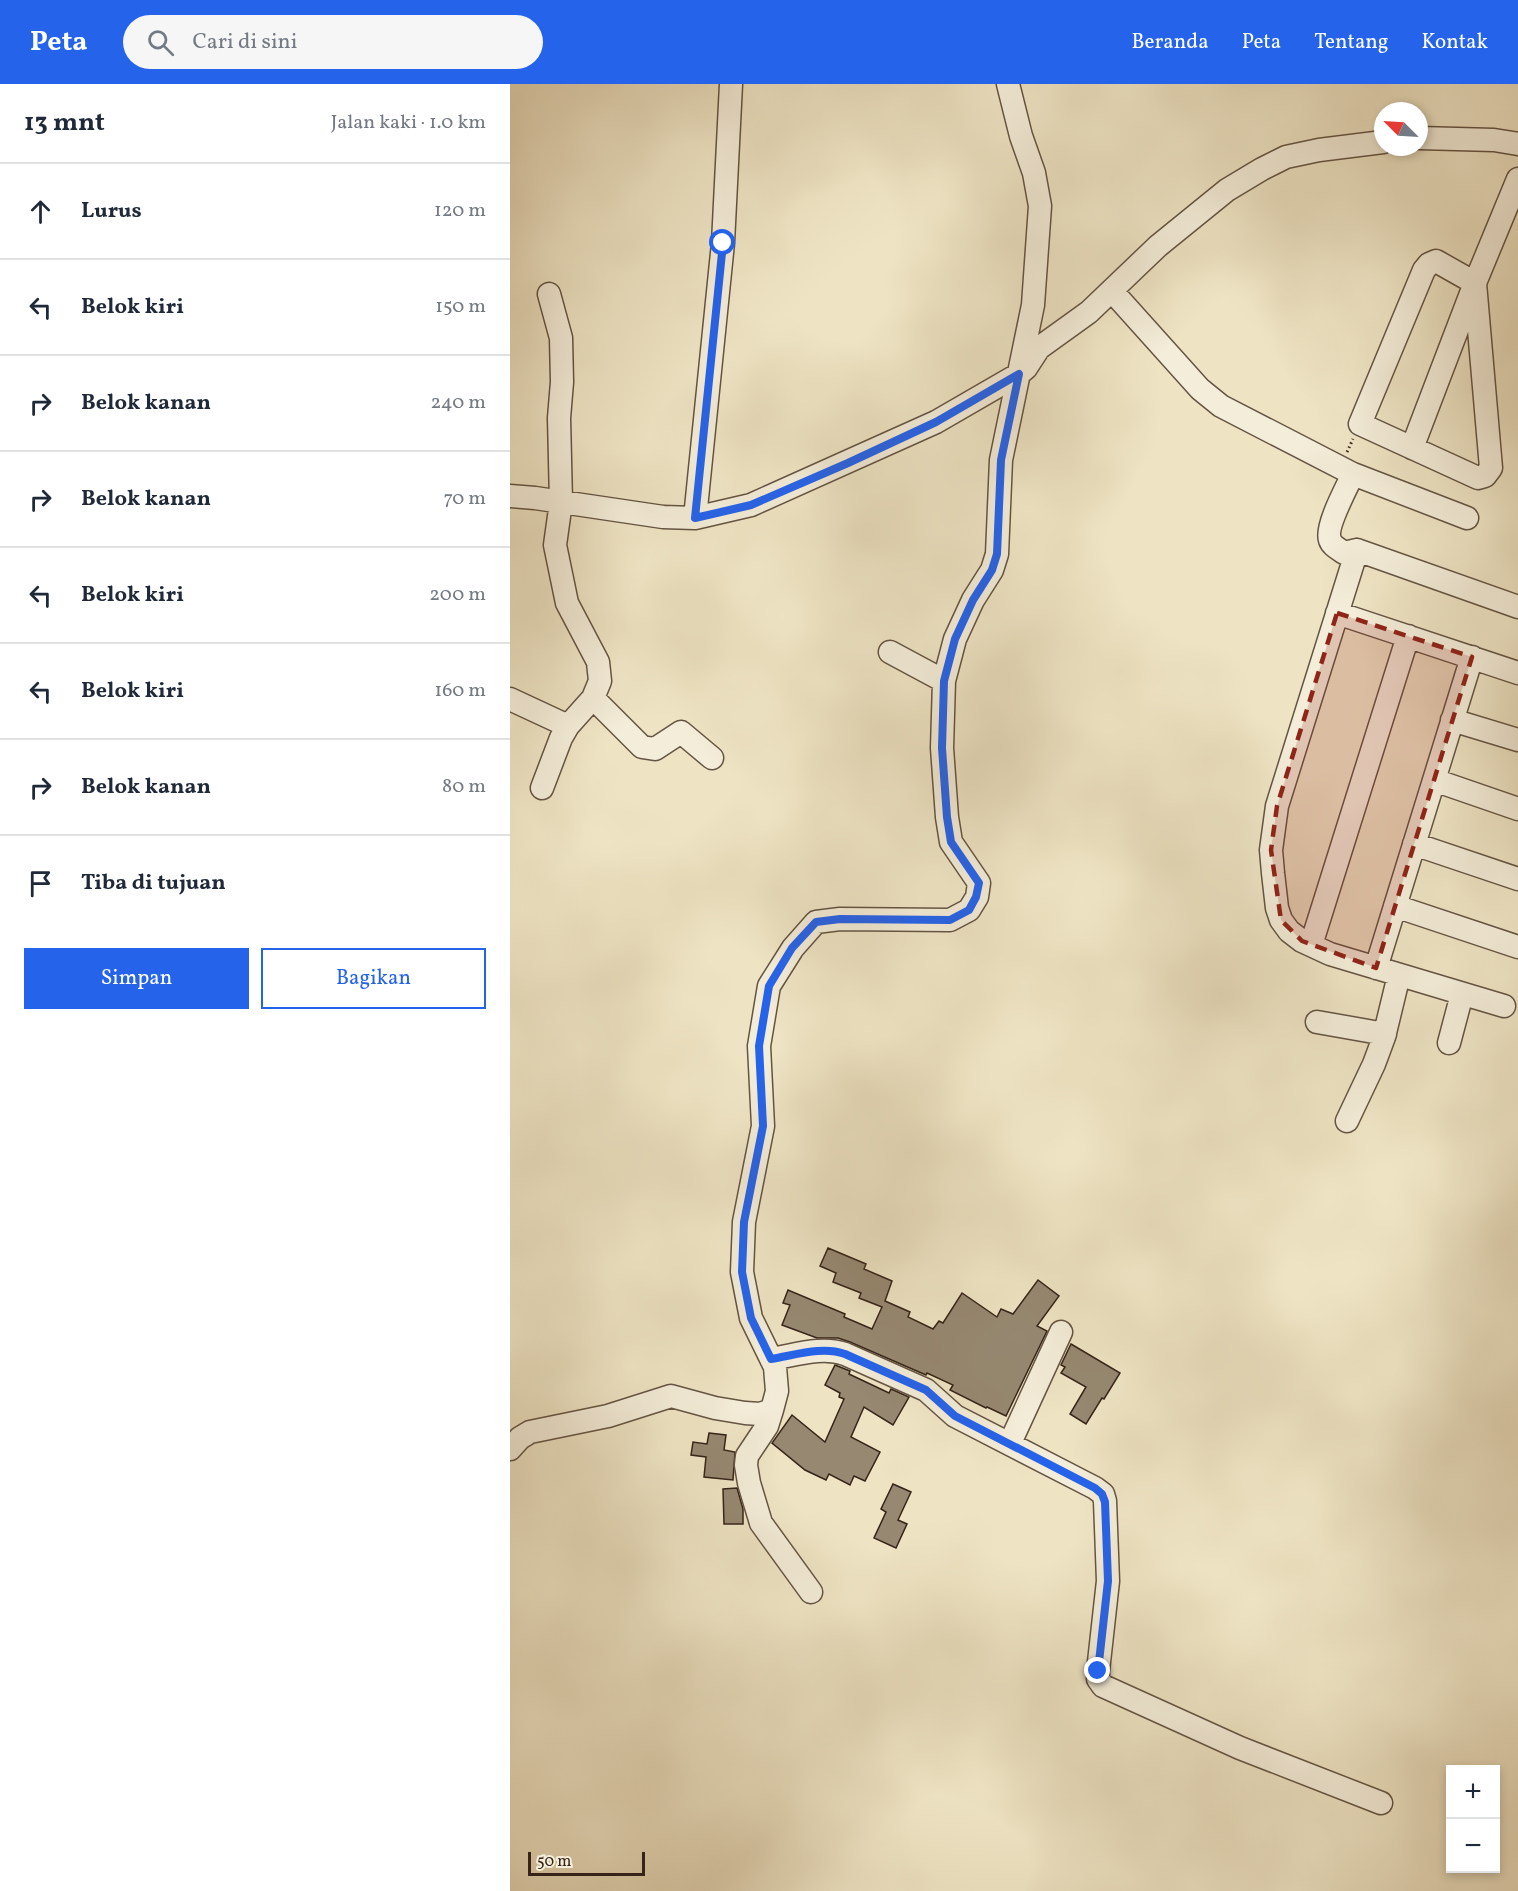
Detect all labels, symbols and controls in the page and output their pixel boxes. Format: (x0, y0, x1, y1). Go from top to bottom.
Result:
search box (123, 15, 543, 69)
text: Peta (30, 23, 87, 62)
icon: search (144, 26, 177, 59)
text: Cari di sini (192, 27, 297, 58)
text: Beranda (1131, 28, 1209, 57)
text: Peta (1242, 28, 1281, 57)
text: Tentang (1314, 28, 1389, 57)
text: Kontak (1422, 28, 1488, 57)
north arrow (1374, 102, 1428, 156)
text: 13 mnt (24, 105, 105, 141)
text: Jalan kaki · 1.0 km (331, 109, 486, 137)
icon: ahead (24, 195, 57, 228)
text: Lurus (81, 196, 142, 227)
text: 120 m (434, 197, 486, 225)
route start (709, 229, 735, 255)
icon: left (24, 291, 57, 324)
text: Belok kiri (81, 292, 184, 323)
text: 150 m (435, 293, 486, 321)
icon: right (24, 387, 57, 420)
text: Belok kanan (81, 388, 211, 419)
text: 240 m (431, 389, 486, 417)
icon: right (24, 483, 57, 516)
text: Belok kanan (81, 484, 211, 515)
text: 70 m (443, 485, 486, 513)
icon: left (24, 579, 57, 612)
text: Belok kiri (81, 580, 184, 611)
text: 200 m (429, 581, 486, 609)
icon: left (24, 675, 57, 708)
text: Belok kiri (81, 676, 184, 707)
text: 160 m (434, 677, 486, 705)
icon: right (24, 771, 57, 804)
text: Belok kanan (81, 772, 211, 803)
text: 80 m (442, 773, 486, 801)
icon: arrive (24, 867, 57, 900)
text: Tiba di tujuan (81, 868, 226, 899)
button: Simpan (24, 948, 249, 1009)
button: Bagikan (261, 948, 486, 1009)
route end (1084, 1657, 1110, 1683)
map controls (1446, 1765, 1500, 1873)
button: + (1446, 1765, 1500, 1819)
button: − (1446, 1819, 1500, 1873)
scale bar (528, 1849, 645, 1876)
text: 50 m (537, 1851, 571, 1873)

